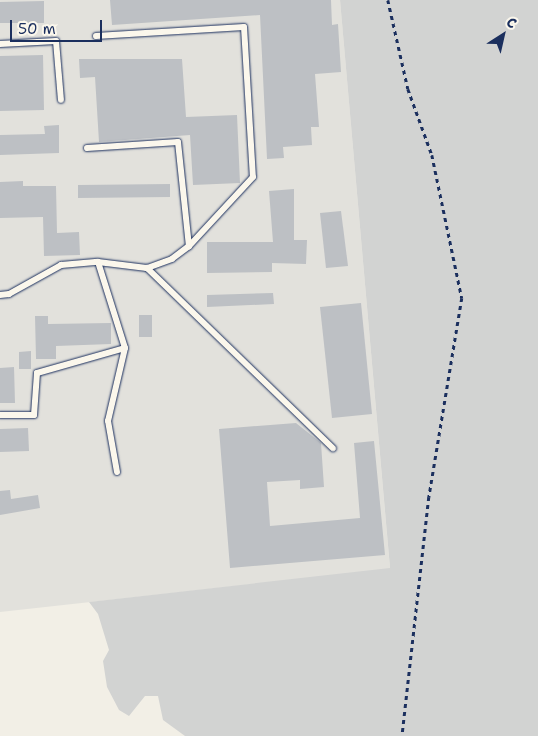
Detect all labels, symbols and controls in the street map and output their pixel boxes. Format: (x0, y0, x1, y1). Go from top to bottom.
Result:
scale bar (12, 10, 105, 42)
north arrow (478, 10, 528, 60)
text: С (503, 13, 520, 33)
text: 50 m (18, 19, 56, 39)

